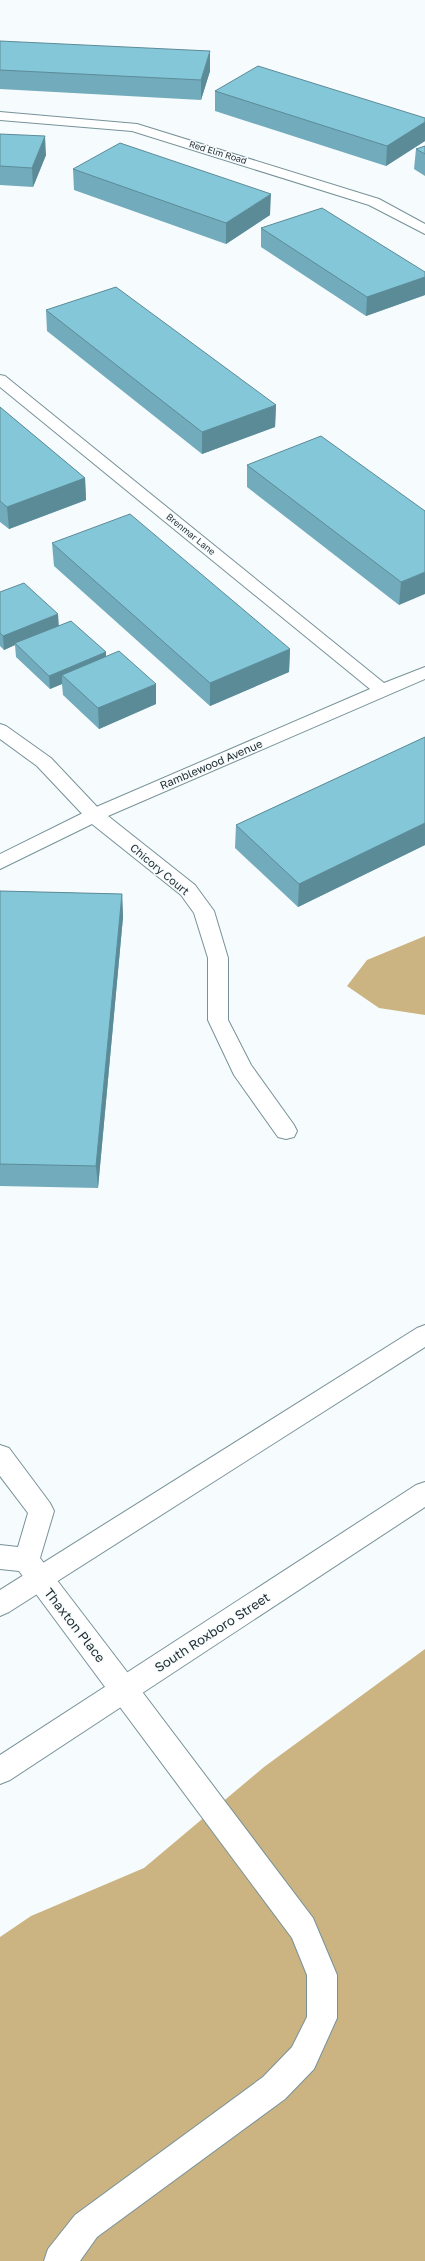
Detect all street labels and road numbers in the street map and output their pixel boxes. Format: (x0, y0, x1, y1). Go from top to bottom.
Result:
street label: Red Elm Road (188, 138, 248, 166)
street label: Brenmar Lane (164, 511, 218, 557)
street label: Ramblewood Avenue (158, 737, 264, 791)
street label: Chicory Court (128, 841, 192, 897)
street label: Thaxton Place (41, 1585, 109, 1665)
street label: South Roxboro Street (151, 1589, 273, 1675)

